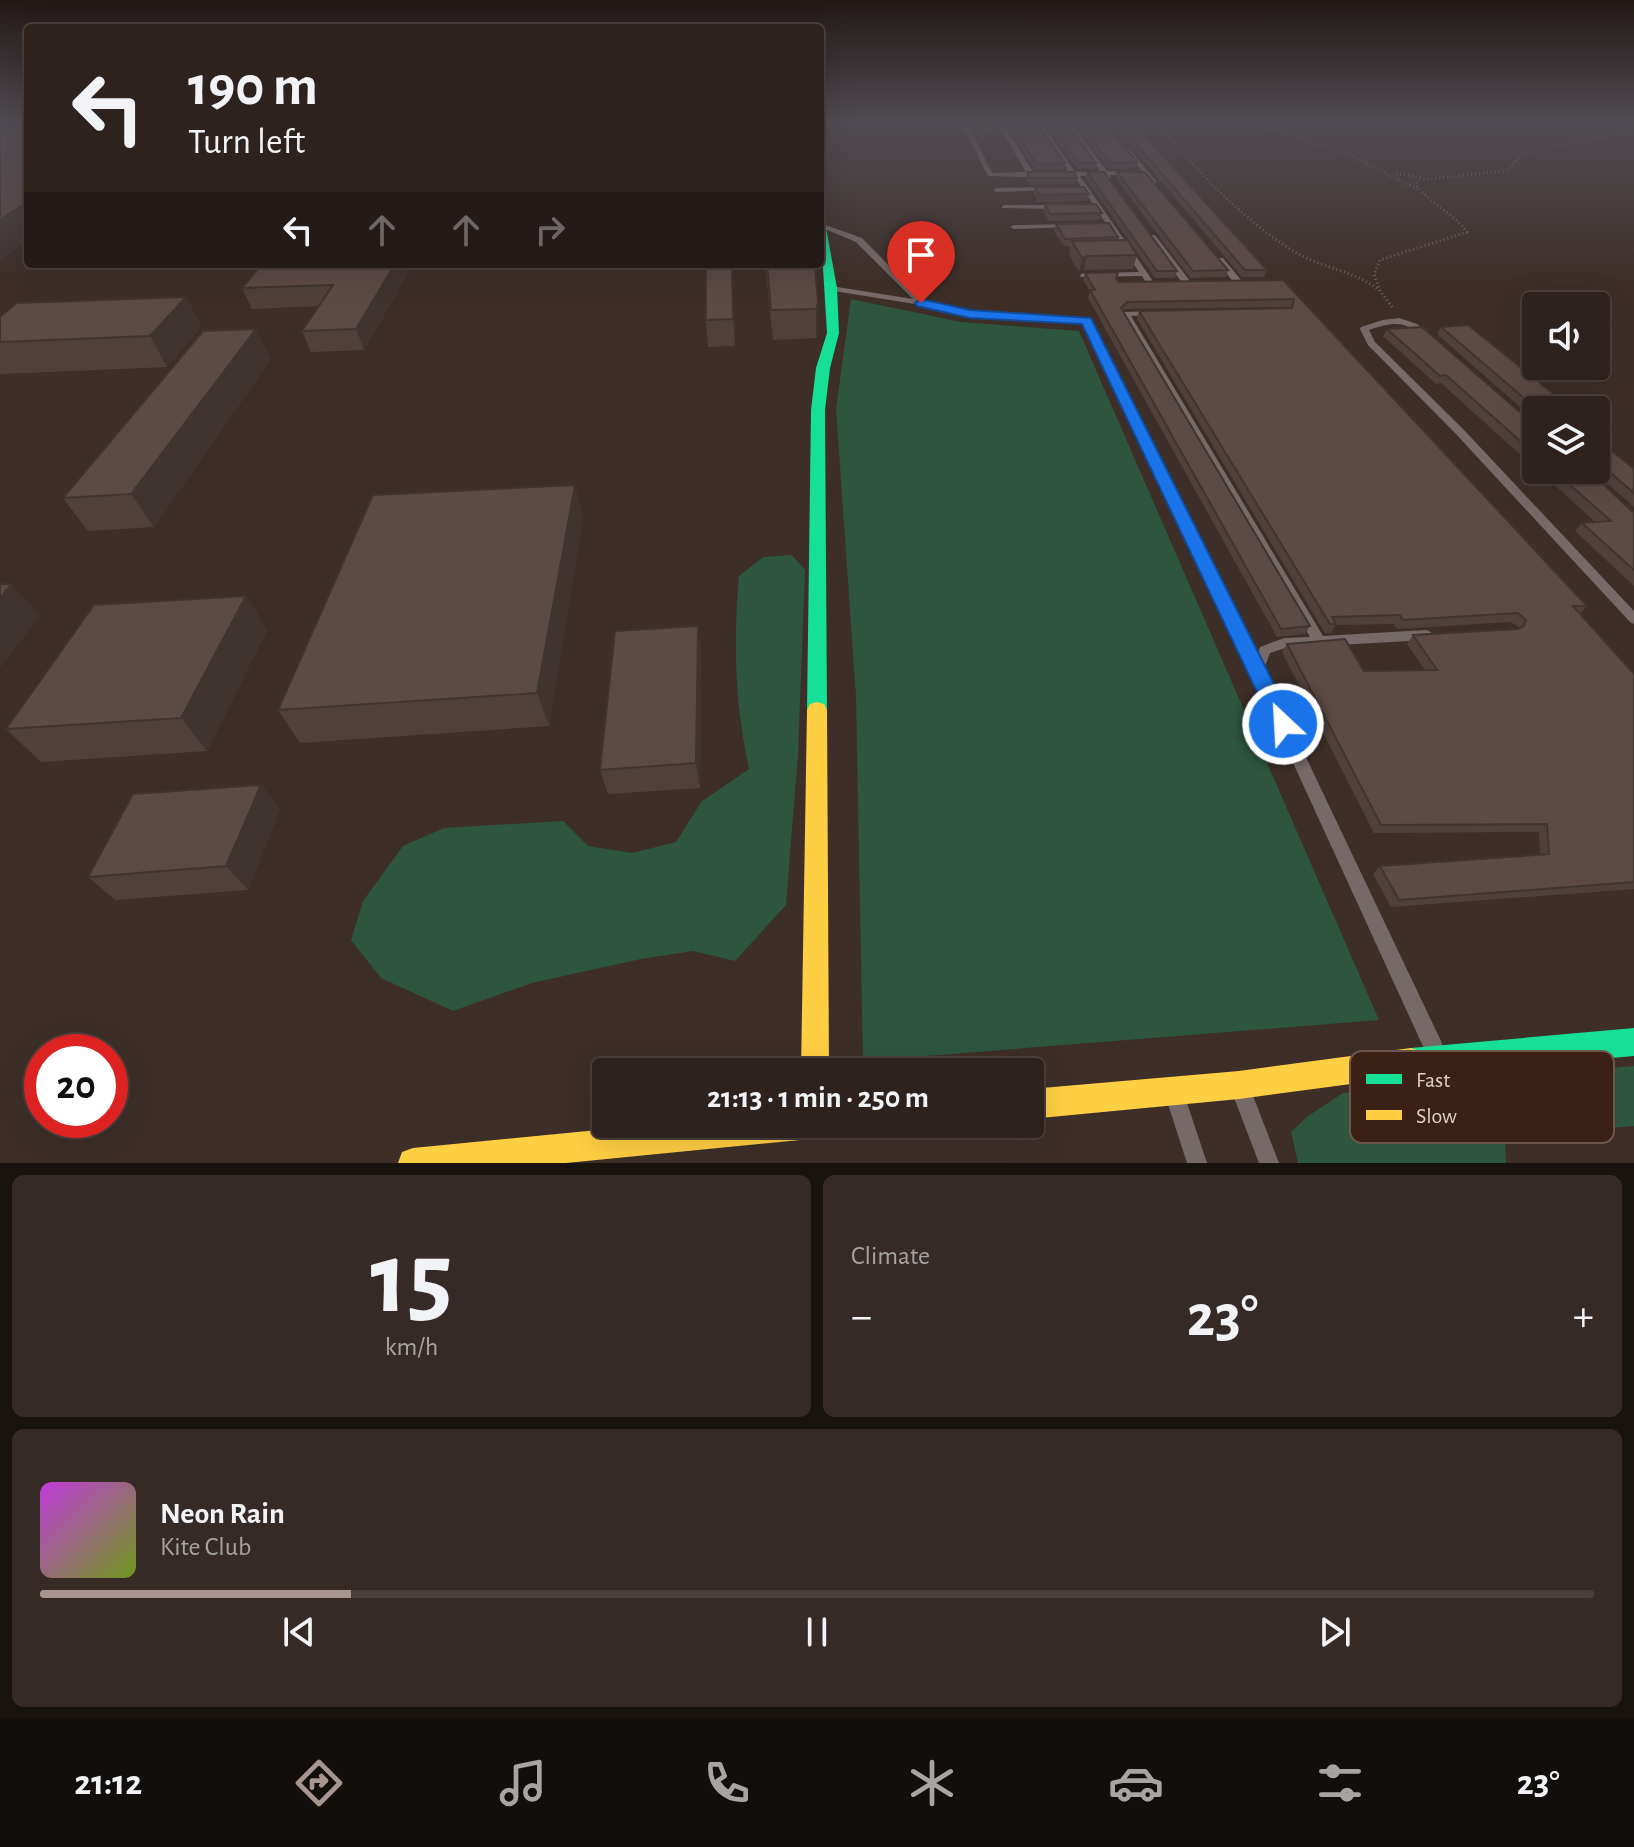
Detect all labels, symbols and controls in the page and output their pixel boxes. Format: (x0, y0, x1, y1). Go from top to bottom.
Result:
icon: left (56, 56, 160, 160)
text: 190 m (188, 59, 318, 115)
text: Turn left (188, 124, 305, 160)
icon: left (276, 208, 320, 252)
icon: ahead (360, 208, 404, 252)
icon: ahead (444, 208, 488, 252)
icon: right (528, 208, 572, 252)
pin (887, 221, 955, 303)
icon: arrive (899, 233, 943, 277)
map controls (1522, 292, 1610, 484)
button: sound (1522, 292, 1610, 380)
button: layers (1522, 396, 1610, 484)
position arrow (1241, 682, 1325, 766)
speed limit sign: 20 (24, 1034, 128, 1138)
legend (1350, 1051, 1614, 1143)
text: Fast (1416, 1069, 1450, 1091)
text: 21:13 · 1 min · 250 m (707, 1083, 929, 1113)
text: Slow (1416, 1105, 1457, 1127)
text: 15 (370, 1228, 453, 1332)
text: Climate (851, 1243, 930, 1269)
text: 23° (1187, 1287, 1258, 1347)
text: − (851, 1295, 872, 1339)
text: + (1573, 1295, 1594, 1339)
text: km/h (385, 1334, 438, 1360)
text: Neon Rain (160, 1499, 285, 1529)
text: Kite Club (160, 1534, 251, 1560)
icon: previous (277, 1610, 321, 1654)
icon: pause (795, 1610, 839, 1654)
icon: next (1313, 1610, 1357, 1654)
icon: directions (291, 1755, 347, 1811)
icon: music (495, 1755, 551, 1811)
icon: phone (699, 1755, 755, 1811)
icon: climate (904, 1755, 960, 1811)
icon: car (1108, 1755, 1164, 1811)
icon: filters (1312, 1755, 1368, 1811)
text: 21:12 (74, 1765, 142, 1801)
text: 23° (1517, 1765, 1560, 1801)

